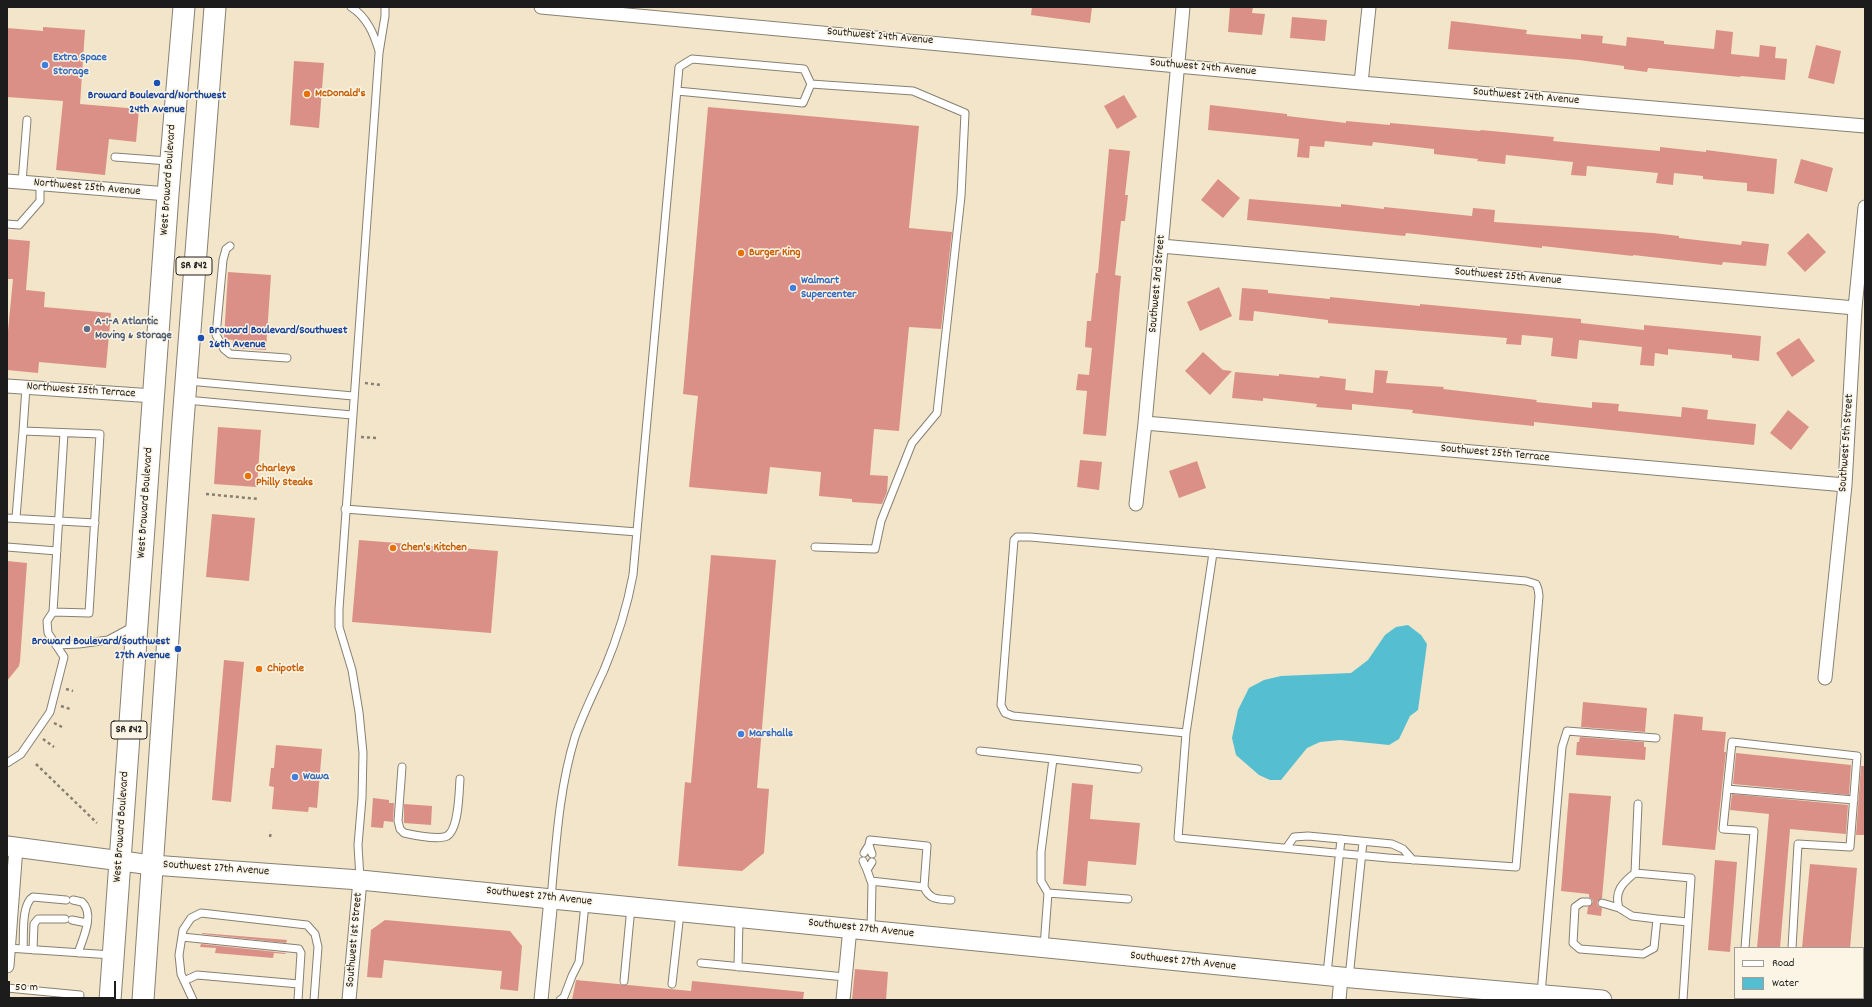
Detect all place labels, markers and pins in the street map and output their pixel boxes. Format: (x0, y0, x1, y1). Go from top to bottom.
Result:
place label: Extra Space Storage (53, 51, 107, 79)
marker: Extra Space Storage (40, 60, 50, 70)
marker: Broward Boulevard/Northwest 24th Avenue (152, 78, 162, 88)
place label: McDonald's (315, 87, 365, 101)
place label: Broward Boulevard/Northwest 24th Avenue (88, 89, 226, 117)
marker: McDonald's (302, 89, 312, 99)
place label: Burger King (749, 246, 801, 260)
marker: Burger King (736, 248, 746, 258)
place label: Walmart Supercenter (801, 274, 857, 302)
marker: Walmart Supercenter (788, 283, 798, 293)
place label: A-1-A Atlantic Moving & Storage (95, 315, 172, 343)
marker: A-1-A Atlantic Moving & Storage (82, 324, 92, 334)
place label: Broward Boulevard/Southwest 26th Avenue (209, 324, 347, 352)
marker: Broward Boulevard/Southwest 26th Avenue (196, 333, 206, 343)
place label: Charleys Philly Steaks (256, 462, 313, 490)
marker: Charleys Philly Steaks (243, 471, 253, 481)
place label: Chen's Kitchen (401, 541, 467, 555)
marker: Chen's Kitchen (388, 543, 398, 553)
place label: Broward Boulevard/Southwest 27th Avenue (32, 635, 170, 663)
marker: Broward Boulevard/Southwest 27th Avenue (173, 644, 183, 654)
place label: Chipotle (267, 662, 304, 676)
marker: Chipotle (254, 664, 264, 674)
place label: Marshalls (749, 727, 793, 741)
marker: Marshalls (736, 729, 746, 739)
place label: Wawa (303, 770, 329, 784)
marker: Wawa (290, 772, 300, 782)

